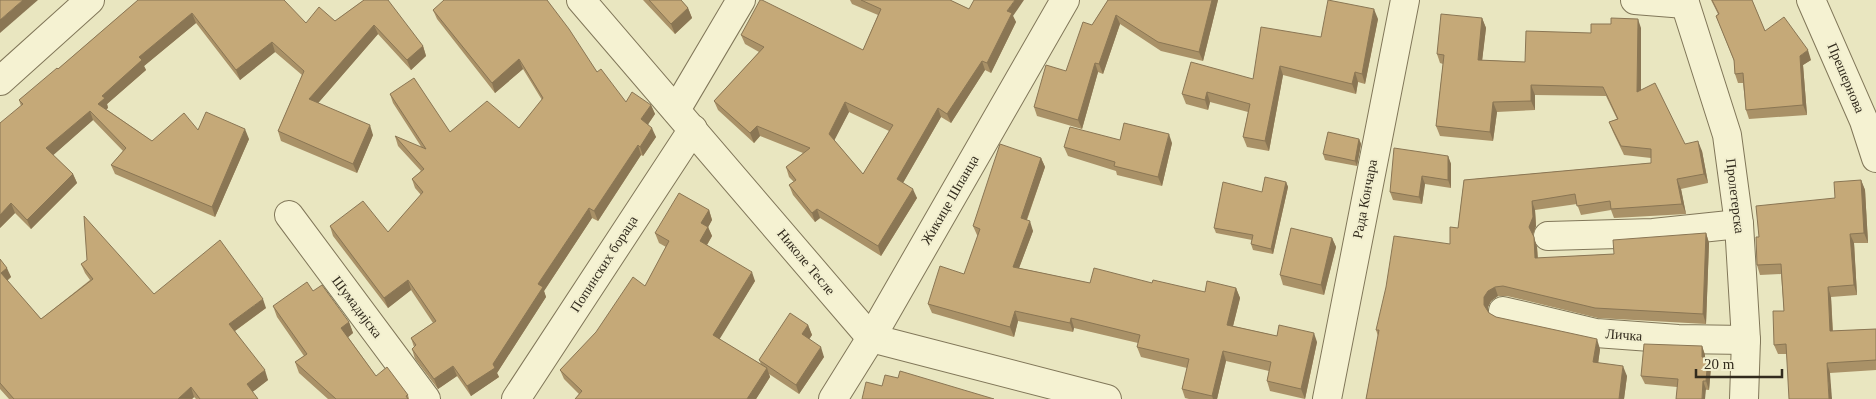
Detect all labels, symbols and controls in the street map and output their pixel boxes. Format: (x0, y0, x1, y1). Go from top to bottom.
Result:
street label: Прешернова (1825, 41, 1868, 116)
street label: Жикице Шпанца (918, 152, 982, 247)
street label: Рада Кончара (1350, 157, 1380, 240)
street label: Пролетерска (1723, 158, 1747, 235)
street label: Попинских бораца (567, 212, 641, 315)
street label: Николе Тесле (774, 226, 838, 298)
street label: Шумадијска (329, 273, 386, 341)
street label: Личка (1605, 326, 1644, 344)
scale bar (1696, 346, 1782, 378)
text: 20 m (1704, 356, 1735, 372)

